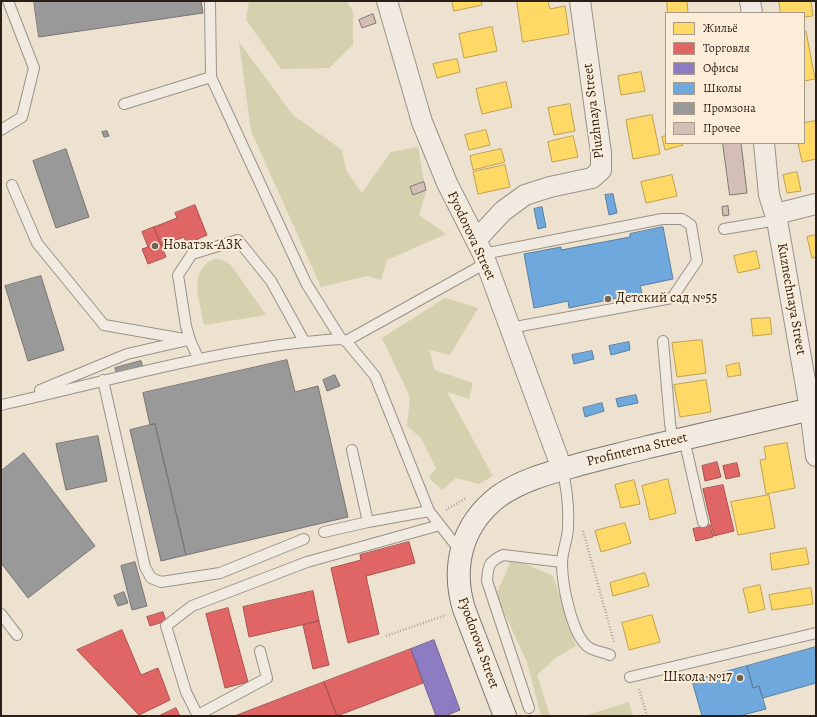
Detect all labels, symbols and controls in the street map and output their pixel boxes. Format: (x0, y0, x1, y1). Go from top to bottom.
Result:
legend (665, 12, 805, 144)
text: Жильё (703, 20, 738, 36)
text: Торговля (703, 40, 750, 56)
text: Офисы (703, 60, 739, 76)
street label: Pluzhnaya Street (580, 62, 608, 160)
text: Школы (703, 80, 742, 96)
text: Промзона (703, 100, 756, 116)
text: Прочее (703, 120, 741, 136)
street label: Fyodorova Street (443, 189, 499, 283)
place label: Новатэк-АЗК (163, 238, 242, 254)
marker: Новатэк-АЗК (150, 241, 160, 251)
street label: Kuznechnaya Street (773, 242, 809, 356)
place label: Детский сад №55 (616, 291, 717, 307)
marker: Детский сад №55 (603, 294, 613, 304)
street label: Profinterna Street (585, 429, 689, 471)
street label: Fyodorova Street (454, 595, 502, 691)
place label: Школа №17 (663, 670, 732, 686)
marker: Школа №17 (735, 673, 745, 683)

